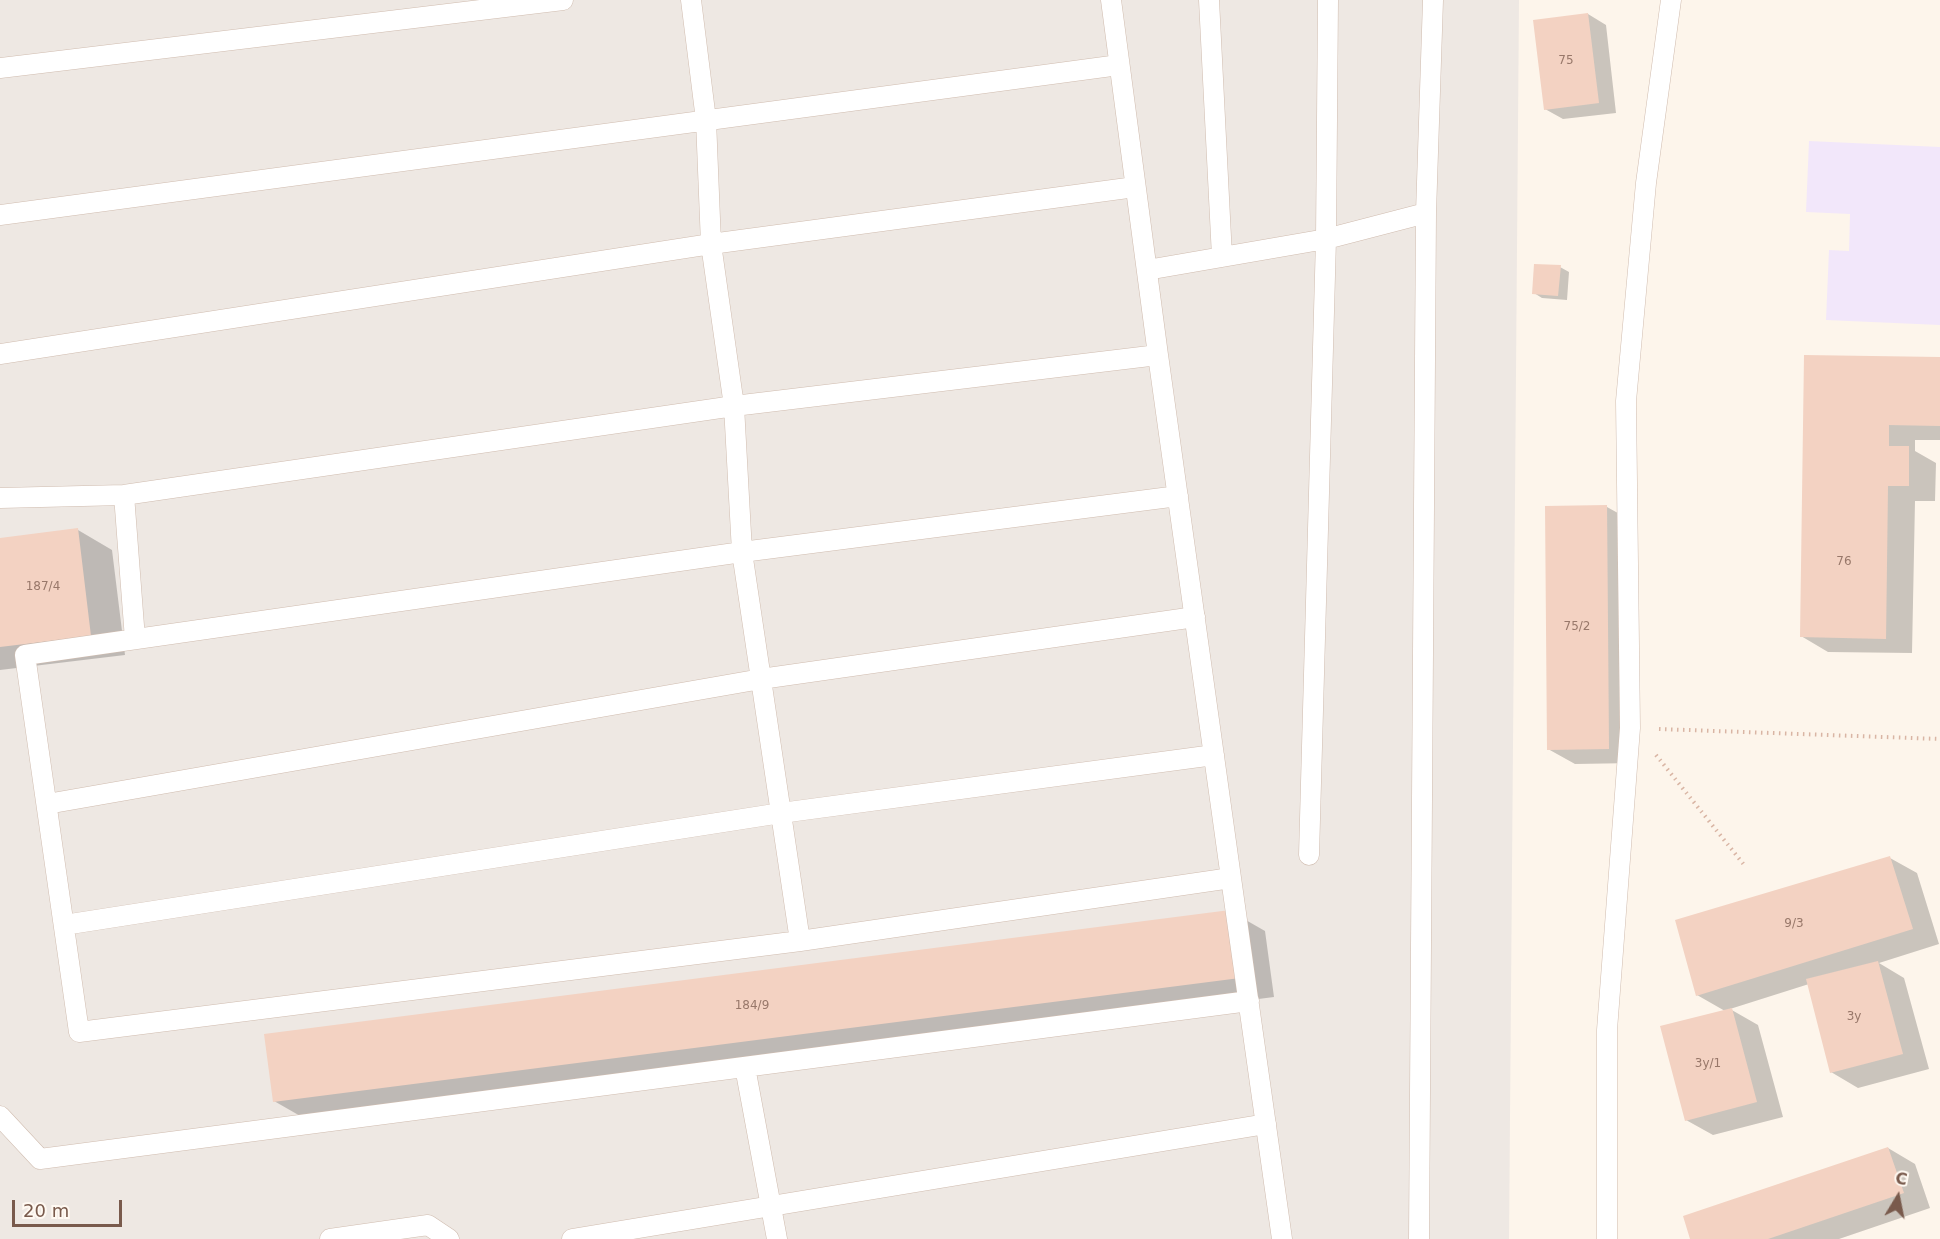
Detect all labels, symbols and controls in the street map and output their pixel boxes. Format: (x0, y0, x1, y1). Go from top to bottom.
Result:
house number: 75 (1558, 54, 1574, 68)
house number: 76 (1836, 555, 1852, 569)
house number: 187/4 (26, 580, 60, 594)
house number: 75/2 (1564, 620, 1590, 634)
house number: 9/3 (1784, 917, 1804, 931)
house number: 184/9 (735, 999, 769, 1013)
house number: 3у (1847, 1010, 1861, 1024)
house number: 3у/1 (1695, 1057, 1721, 1071)
north arrow (1868, 1167, 1928, 1227)
text: С (1894, 1168, 1909, 1189)
scale bar (15, 1188, 124, 1226)
text: 20 m (23, 1200, 69, 1221)

